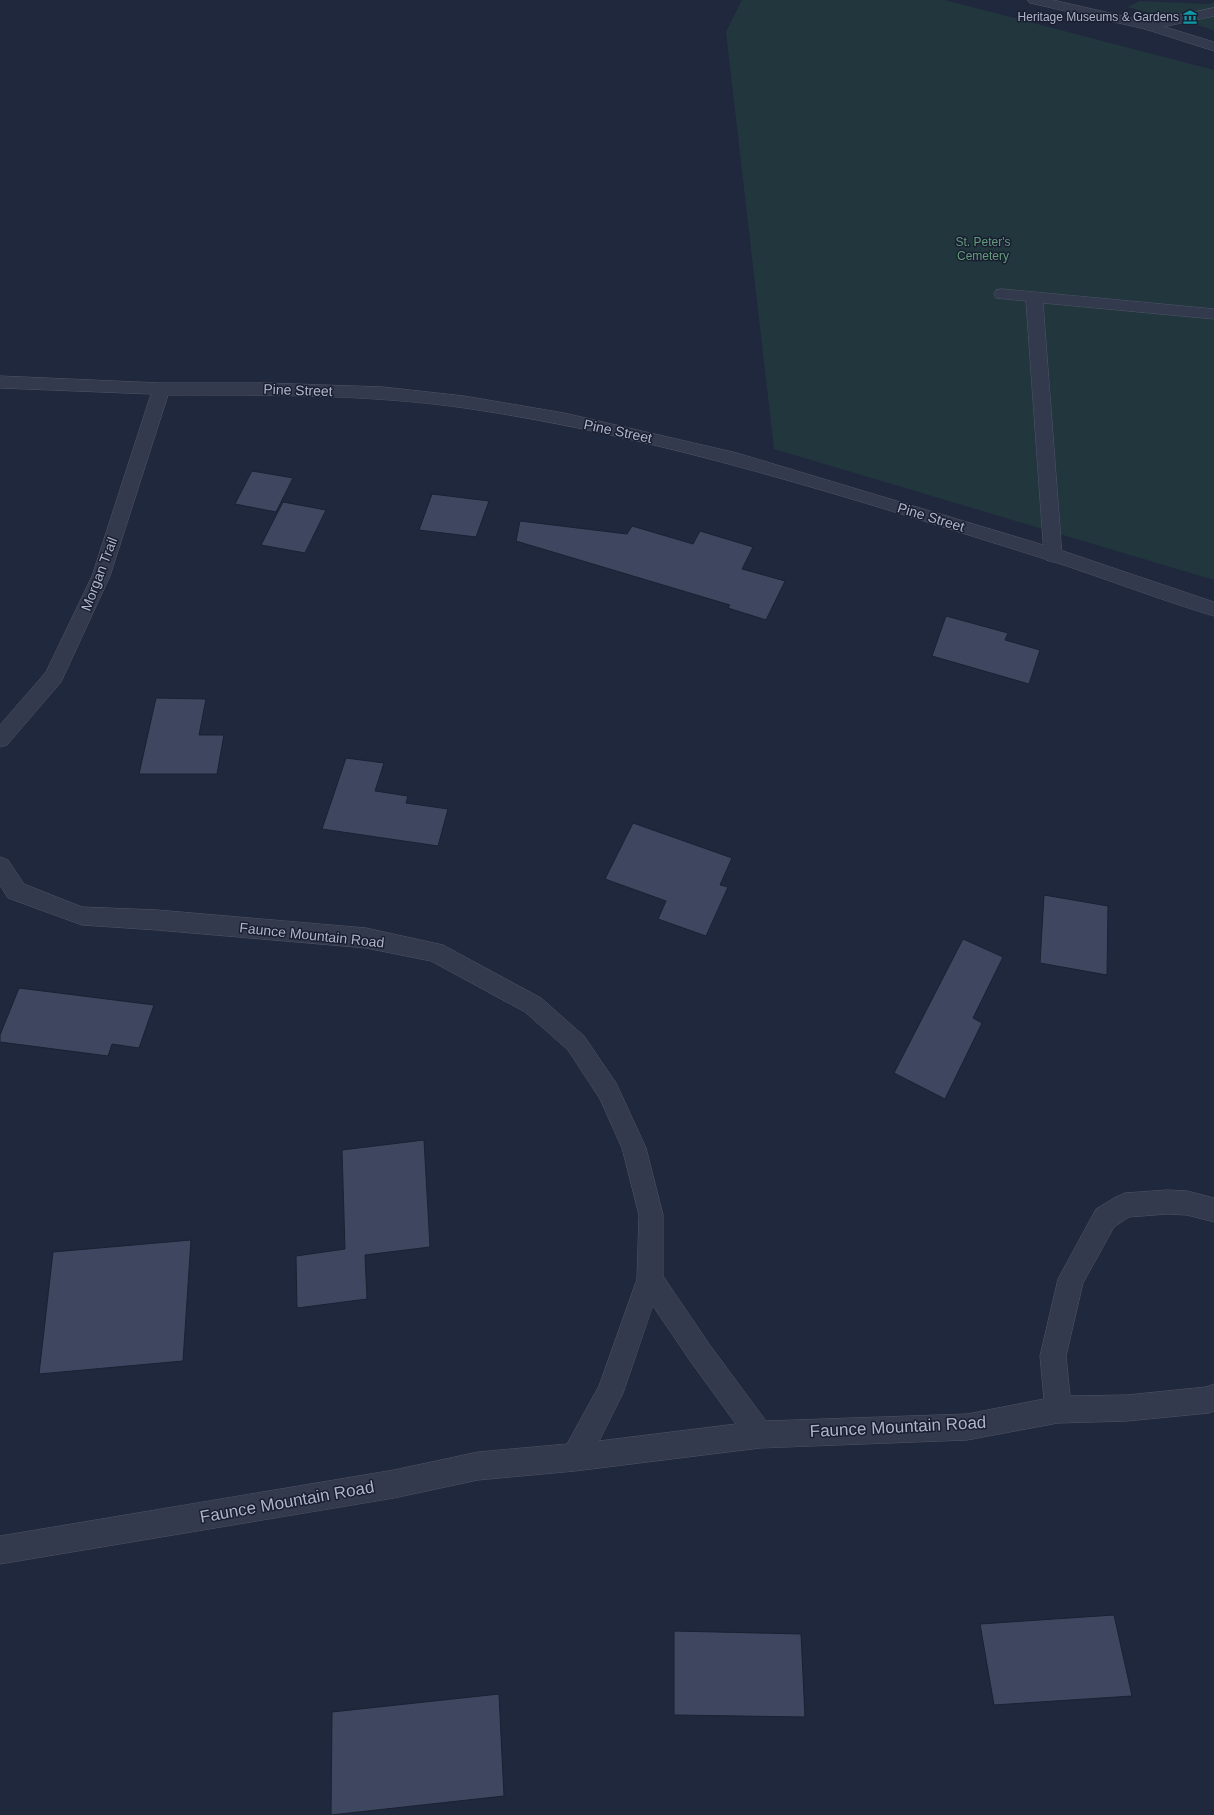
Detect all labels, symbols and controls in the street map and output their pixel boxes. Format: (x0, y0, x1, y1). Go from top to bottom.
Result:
museum icon: Heritage Museums & Gardens (1182, 9, 1198, 25)
place label: Heritage Museums & Gardens (1018, 10, 1179, 24)
park label: St. Peter's Cemetery (956, 235, 1010, 263)
street label: Pine Street (263, 381, 333, 399)
street label: Pine Street (582, 416, 654, 446)
street label: Pine Street (896, 499, 967, 535)
street label: Morgan Trail (78, 535, 120, 613)
street label: Faunce Mountain Road (239, 919, 385, 951)
street label: Faunce Mountain Road (809, 1413, 987, 1441)
street label: Faunce Mountain Road (198, 1477, 376, 1527)

